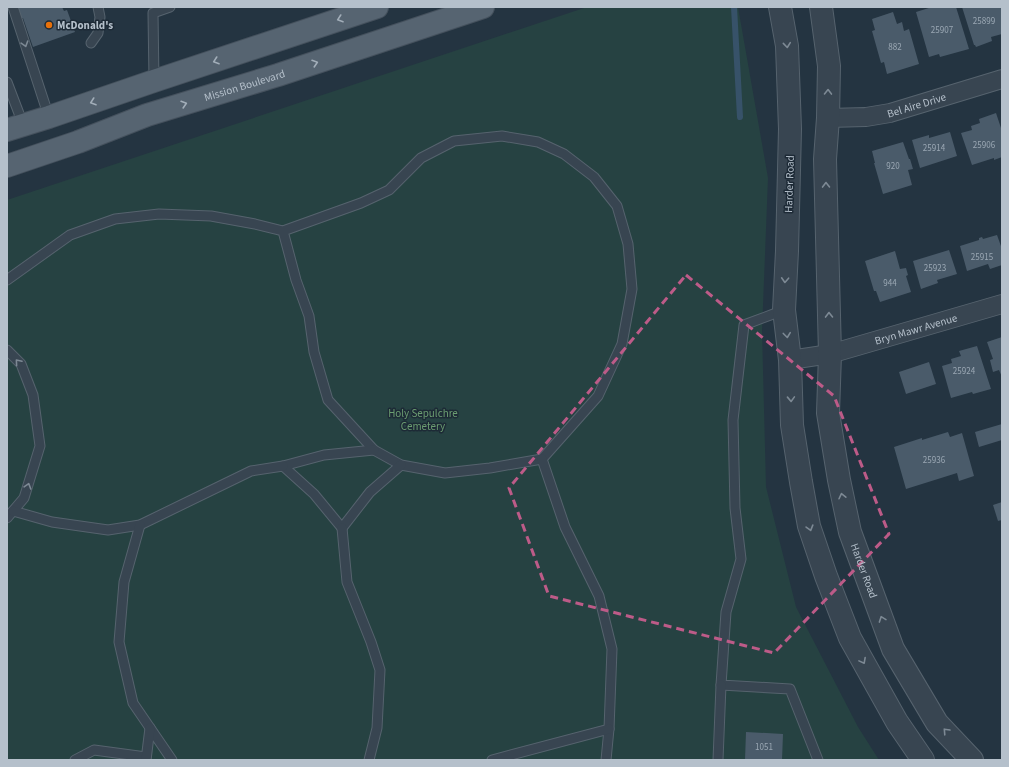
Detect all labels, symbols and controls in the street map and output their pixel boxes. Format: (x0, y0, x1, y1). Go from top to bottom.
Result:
one-way arrow (336, 15, 343, 23)
house number: 25899 (973, 15, 996, 28)
place label: McDonald's (57, 18, 113, 33)
marker: McDonald's (44, 20, 54, 30)
house number: 25907 (931, 24, 954, 37)
one-way arrow (20, 41, 29, 48)
house number: 882 (888, 41, 902, 54)
one-way arrow (782, 42, 791, 48)
one-way arrow (213, 56, 220, 64)
one-way arrow (311, 59, 318, 68)
street label: Mission Boulevard (202, 66, 287, 105)
one-way arrow (824, 89, 833, 95)
street label: Bel Aire Drive (885, 89, 948, 121)
one-way arrow (90, 97, 97, 106)
one-way arrow (181, 100, 188, 109)
house number: 25906 (973, 139, 996, 152)
house number: 25914 (923, 142, 946, 155)
street label: Harder Road (781, 155, 798, 213)
house number: 920 (886, 160, 900, 173)
one-way arrow (822, 182, 830, 188)
house number: 25915 (971, 251, 994, 264)
house number: 25923 (924, 262, 947, 275)
one-way arrow (781, 277, 790, 283)
house number: 944 (883, 277, 897, 290)
street label: Bryn Mawr Avenue (873, 310, 960, 349)
one-way arrow (825, 312, 833, 318)
one-way arrow (782, 332, 791, 338)
one-way arrow (15, 359, 22, 367)
house number: 25924 (953, 365, 976, 378)
one-way arrow (787, 396, 795, 402)
park label: Holy Sepulchre Cemetery (388, 406, 458, 434)
house number: 25936 (923, 454, 946, 467)
one-way arrow (23, 483, 32, 490)
one-way arrow (839, 492, 847, 499)
one-way arrow (805, 524, 814, 531)
street label: Harder Road (847, 541, 881, 600)
one-way arrow (878, 616, 886, 623)
one-way arrow (858, 657, 866, 664)
one-way arrow (943, 729, 950, 736)
house number: 1051 (755, 741, 773, 754)

